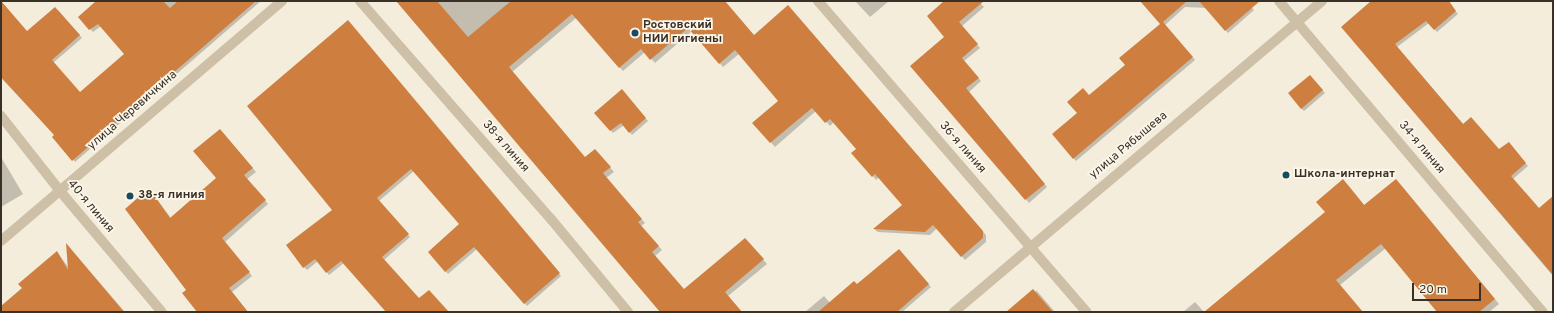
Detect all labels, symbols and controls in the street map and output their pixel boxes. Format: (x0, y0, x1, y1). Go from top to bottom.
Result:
place label: Ростовский НИИ гигиены (643, 19, 722, 47)
marker: Ростовский НИИ гигиены (630, 28, 640, 38)
street label: улица Черевичкина (85, 68, 181, 154)
street label: улица Рябышева (1087, 109, 1171, 183)
street label: 38-я линия (479, 118, 531, 176)
street label: 36-я линия (936, 119, 988, 177)
street label: 34-я линия (1395, 119, 1447, 177)
place label: Школа-интернат (1294, 168, 1395, 182)
marker: Школа-интернат (1281, 170, 1291, 180)
street label: 40-я линия (64, 178, 116, 236)
place label: 38-я линия (138, 189, 205, 203)
marker: 38-я линия (125, 191, 135, 201)
scale bar (1414, 275, 1483, 301)
text: 20 m (1419, 282, 1447, 298)

